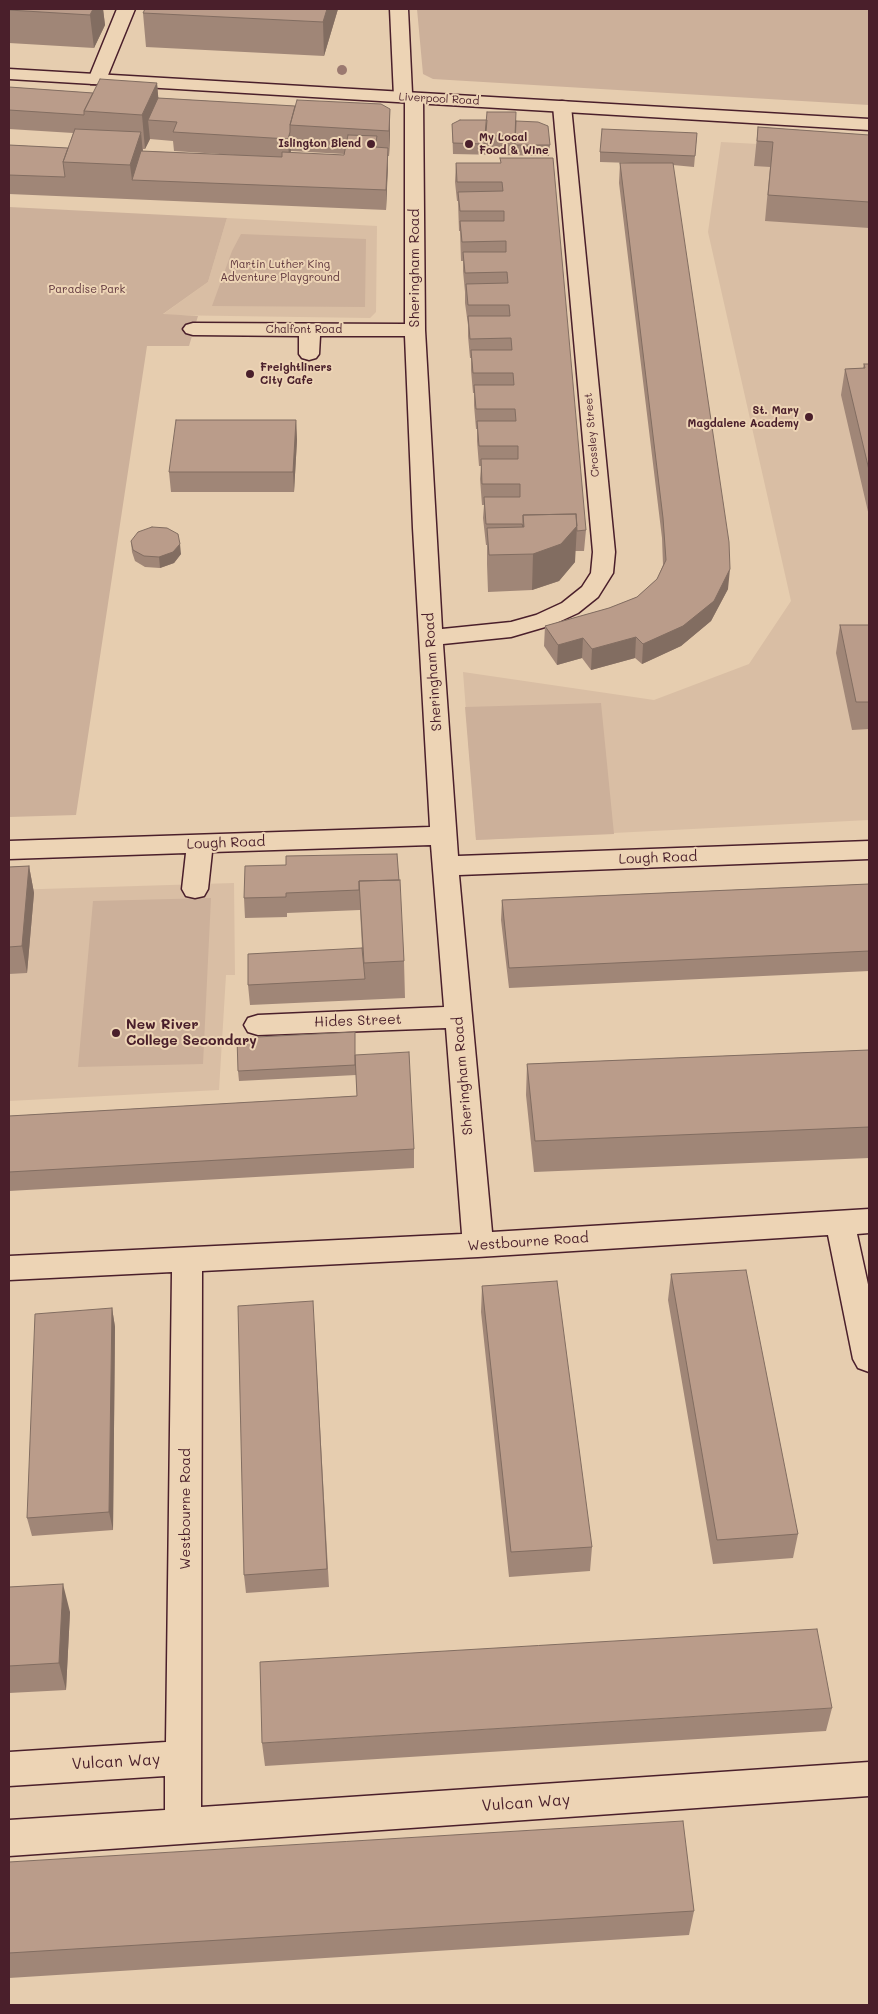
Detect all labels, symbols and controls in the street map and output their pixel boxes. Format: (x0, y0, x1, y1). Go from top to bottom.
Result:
street label: Liverpool Road (398, 90, 480, 108)
place label: My Local Food & Wine (479, 131, 548, 157)
place label: Islington Blend (278, 137, 361, 151)
marker: Islington Blend (365, 138, 377, 150)
marker: My Local Food & Wine (463, 138, 475, 150)
street label: Sheringham Road (407, 209, 423, 327)
park label: Martin Luther King Adventure Playground (220, 258, 340, 284)
park label: Paradise Park (49, 283, 125, 297)
street label: Chalfont Road (266, 323, 342, 337)
place label: Freightliners City Cafe (260, 361, 332, 387)
marker: Freightliners City Cafe (244, 368, 256, 380)
street label: Crossley Street (582, 392, 602, 478)
place label: St. Mary Magdalene Academy (688, 404, 799, 430)
marker: St. Mary Magdalene Academy (803, 411, 815, 423)
street label: Sheringham Road (420, 612, 446, 732)
street label: Lough Road (186, 833, 266, 853)
street label: Lough Road (618, 848, 698, 868)
street label: Hides Street (314, 1011, 402, 1031)
street label: Sheringham Road (449, 1016, 477, 1136)
place label: New River College Secondary (126, 1017, 257, 1050)
marker: New River College Secondary (110, 1027, 122, 1039)
street label: Westbourne Road (467, 1229, 589, 1255)
street label: Westbourne Road (178, 1448, 194, 1570)
street label: Vulcan Way (71, 1750, 161, 1774)
street label: Vulcan Way (481, 1790, 571, 1816)

